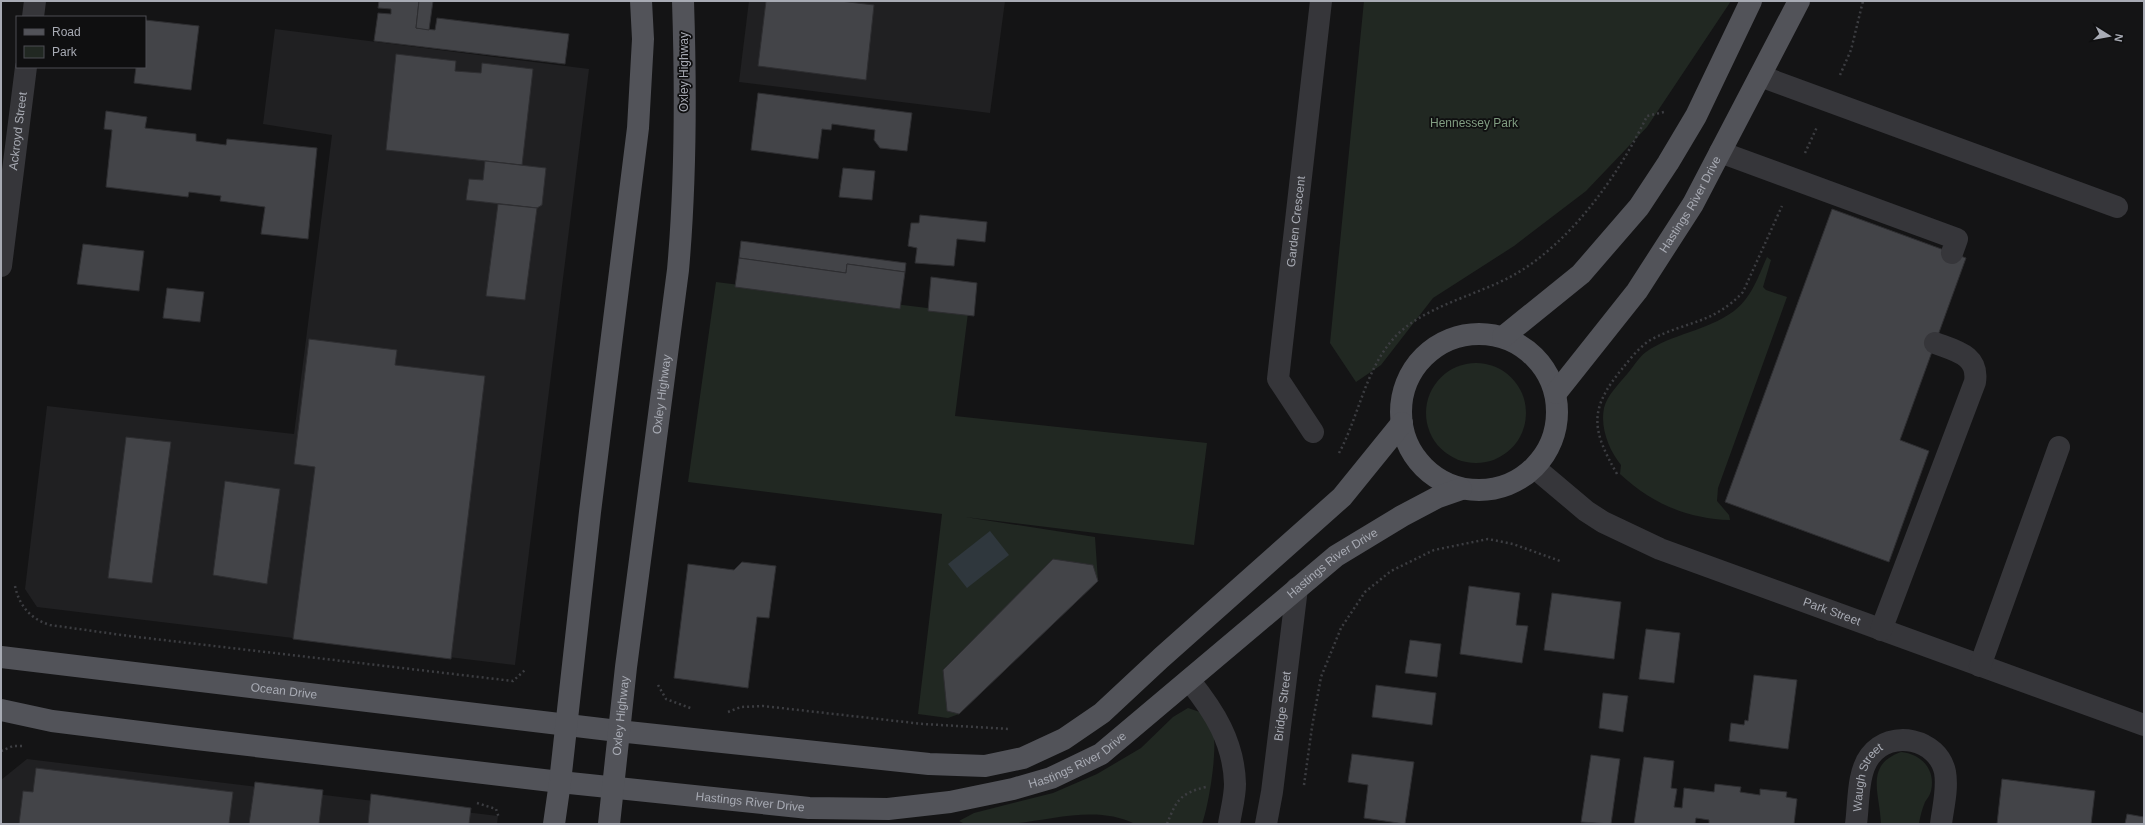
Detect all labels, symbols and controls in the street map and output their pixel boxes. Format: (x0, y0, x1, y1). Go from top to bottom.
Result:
legend (16, 16, 146, 68)
north arrow (2089, 16, 2129, 56)
text: Road (52, 25, 81, 39)
street label: Oxley Highway (677, 32, 691, 112)
text: N (2112, 33, 2125, 43)
text: Park (52, 45, 78, 59)
street label: Ackroyd Street (6, 90, 30, 171)
park label: Hennessey Park (1430, 116, 1519, 130)
street label: Hastings River Drive (1657, 153, 1724, 255)
street label: Garden Crescent (1284, 175, 1308, 268)
street label: Oxley Highway (650, 354, 674, 435)
street label: Hastings River Drive (1284, 525, 1381, 601)
street label: Park Street (1801, 595, 1863, 629)
street label: Bridge Street (1271, 670, 1294, 742)
street label: Oxley Highway (609, 675, 632, 756)
street label: Ocean Drive (250, 680, 318, 702)
street label: Hastings River Drive (1027, 729, 1129, 791)
street label: Waugh Street (1850, 740, 1886, 812)
street label: Hastings River Drive (695, 789, 806, 815)

